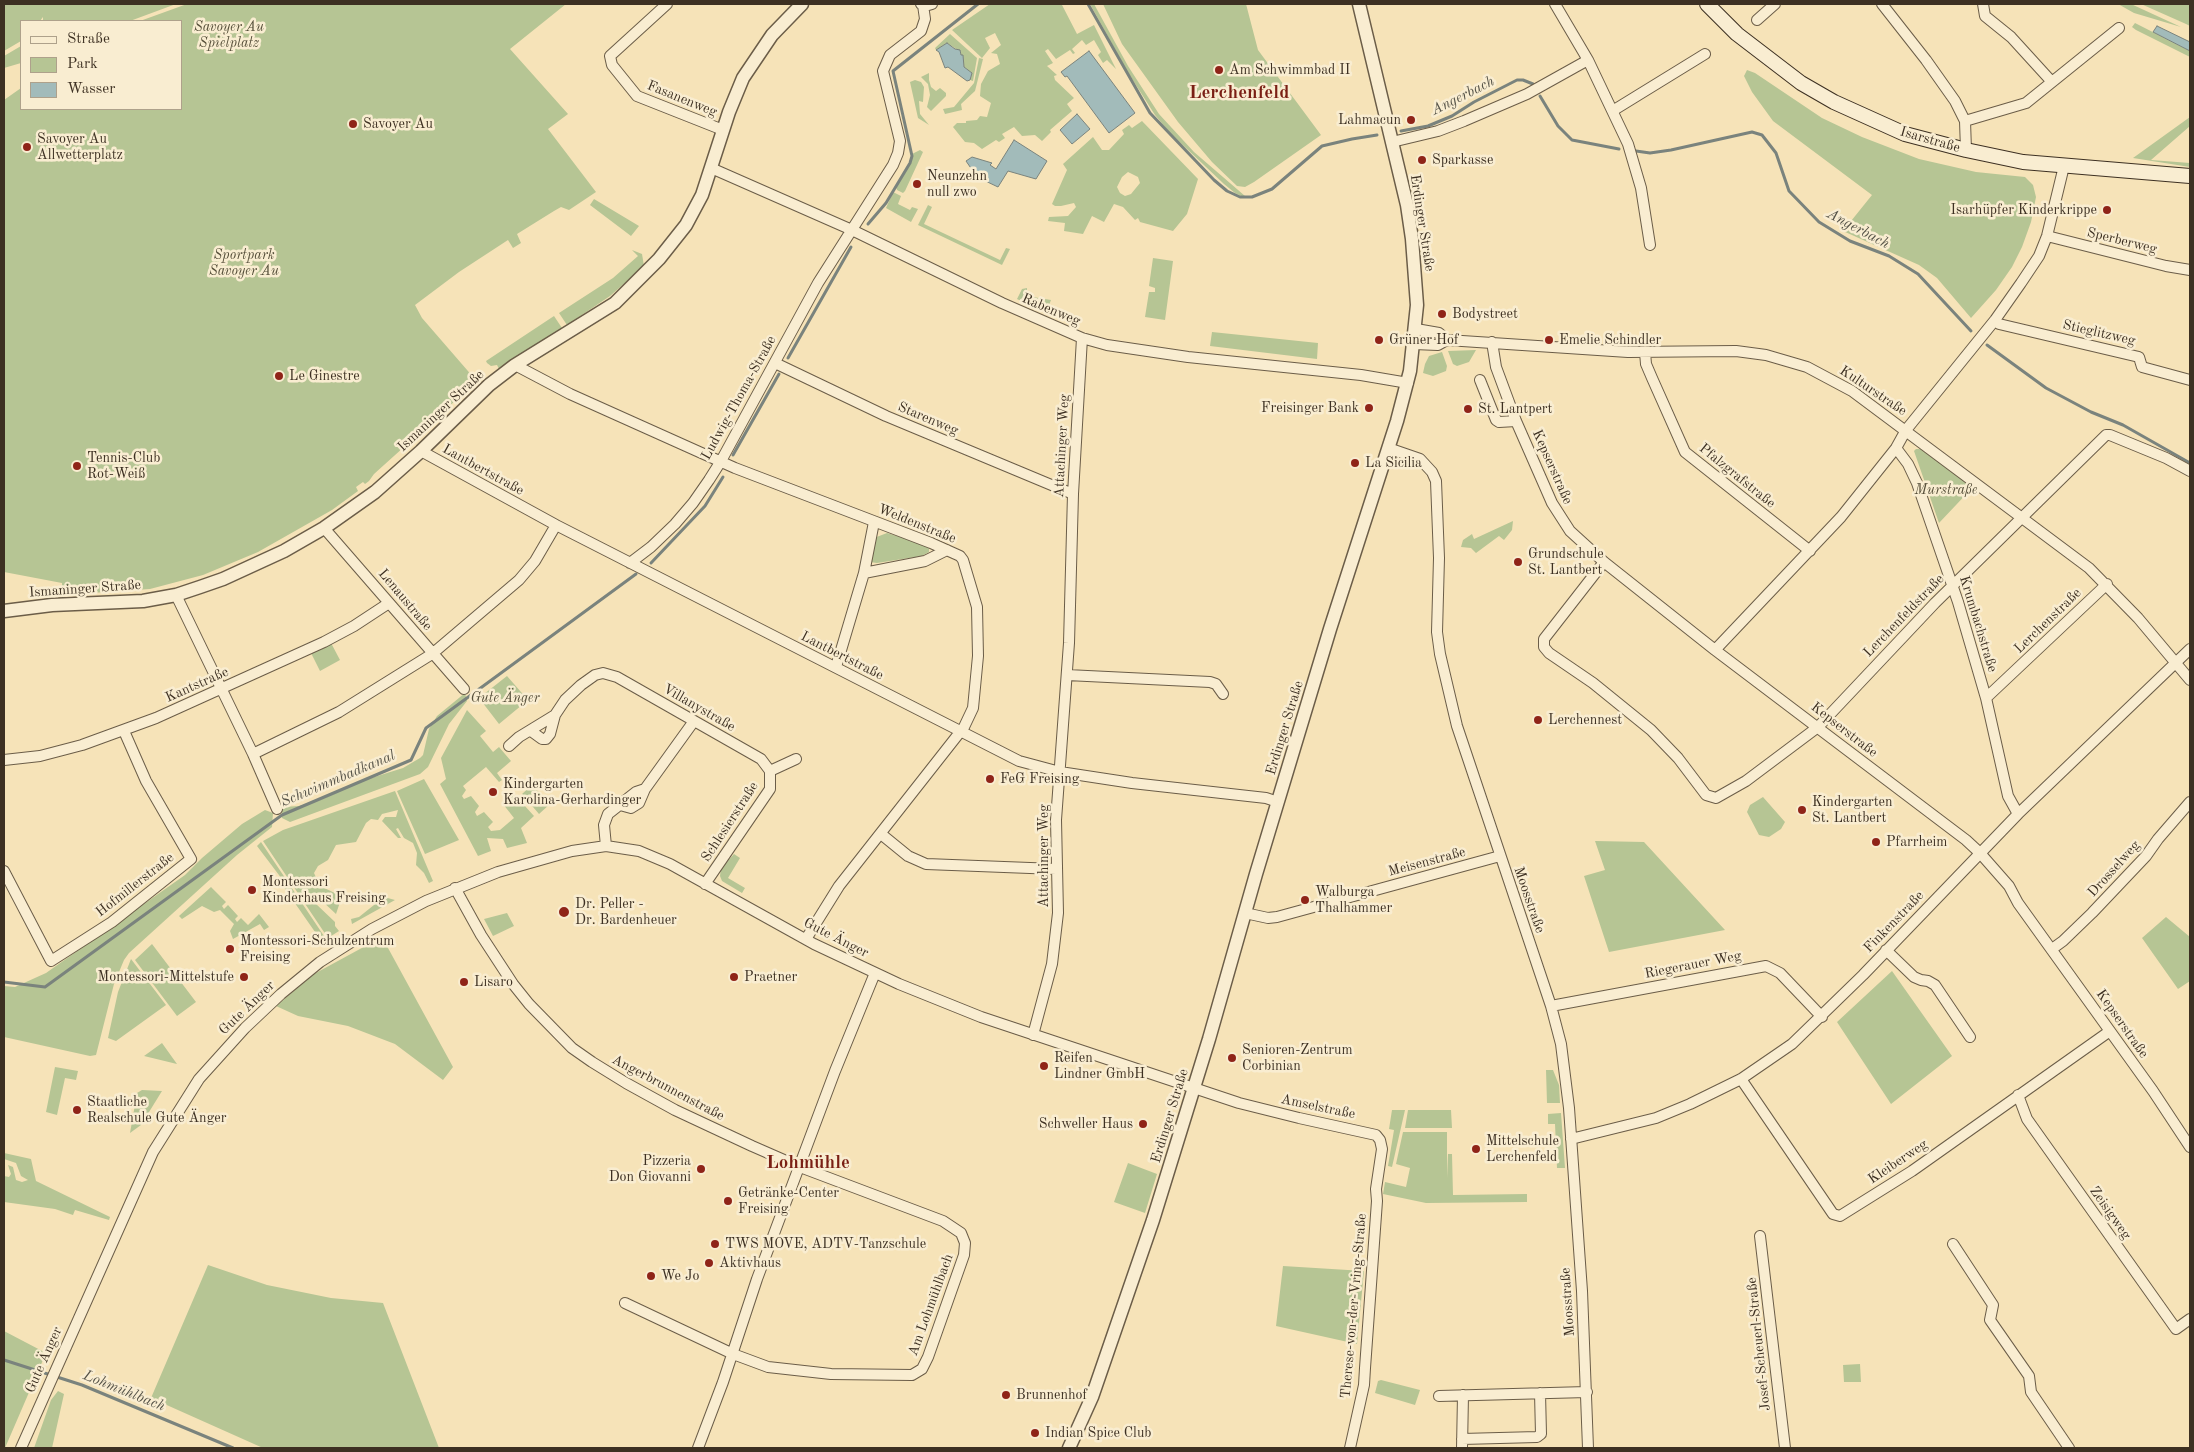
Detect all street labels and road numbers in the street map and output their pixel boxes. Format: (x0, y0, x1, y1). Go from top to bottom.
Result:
street label: Fasanenweg (644, 77, 720, 121)
street label: Isarstraße (1898, 123, 1962, 157)
street label: Erdinger Straße (1406, 173, 1438, 273)
street label: Sperberweg (2085, 224, 2159, 258)
street label: Rabenweg (1019, 290, 1083, 330)
street label: Stieglitzweg (2061, 316, 2137, 350)
street label: Ludwig-Thoma-Straße (698, 333, 780, 463)
street label: Kulturstraße (1836, 362, 1910, 420)
street label: Ismaninger Straße (394, 367, 488, 455)
street label: Attachinger Weg (1051, 394, 1073, 498)
street label: Starenweg (895, 399, 961, 439)
street label: Kepserstraße (1528, 427, 1576, 507)
street label: Pfalzgrafstraße (1695, 440, 1779, 512)
street label: Lantbertstraße (439, 441, 527, 499)
street label: Weldenstraße (876, 501, 958, 547)
street label: Lenaustraße (374, 566, 436, 634)
street label: Lerchenfeldstraße (1860, 571, 1948, 661)
street label: Krumbachstraße (1955, 574, 2001, 674)
street label: Ismaninger Straße (28, 577, 142, 601)
street label: Lerchenstraße (2011, 585, 2085, 657)
street label: Lantbertstraße (798, 628, 886, 684)
street label: Kantstraße (163, 664, 231, 706)
street label: Erdinger Straße (1263, 679, 1307, 777)
street label: Villanystraße (660, 681, 738, 735)
street label: Kepserstraße (1807, 699, 1881, 761)
street label: Schlesierstraße (698, 779, 762, 865)
street label: Attachinger Weg (1036, 804, 1052, 908)
street label: Drosselweg (2084, 837, 2144, 901)
street label: Meisenstraße (1386, 844, 1468, 880)
street label: Hofmillerstraße (93, 849, 177, 921)
street label: Moosstraße (1510, 865, 1548, 935)
street label: Finkenstraße (1860, 888, 1928, 956)
street label: Gute Änger (801, 914, 871, 962)
street label: Riegerauer Weg (1643, 947, 1743, 983)
street label: Gute Änger (216, 977, 278, 1039)
street label: Kepserstraße (2092, 986, 2152, 1062)
street label: Angerbrunnenstraße (609, 1051, 727, 1125)
street label: Erdinger Straße (1148, 1067, 1192, 1165)
street label: Amselstraße (1279, 1091, 1357, 1123)
street label: Kleiberweg (1865, 1136, 1931, 1188)
street label: Zeisigweg (2086, 1183, 2134, 1243)
street label: Therese-von-der-Vring-Straße (1338, 1213, 1370, 1399)
street label: Am Lohmühlbach (905, 1252, 957, 1358)
street label: Moosstraße (1557, 1267, 1579, 1337)
street label: Josef-Scheuerl-Straße (1744, 1276, 1774, 1412)
street label: Gute Änger (22, 1324, 66, 1396)

